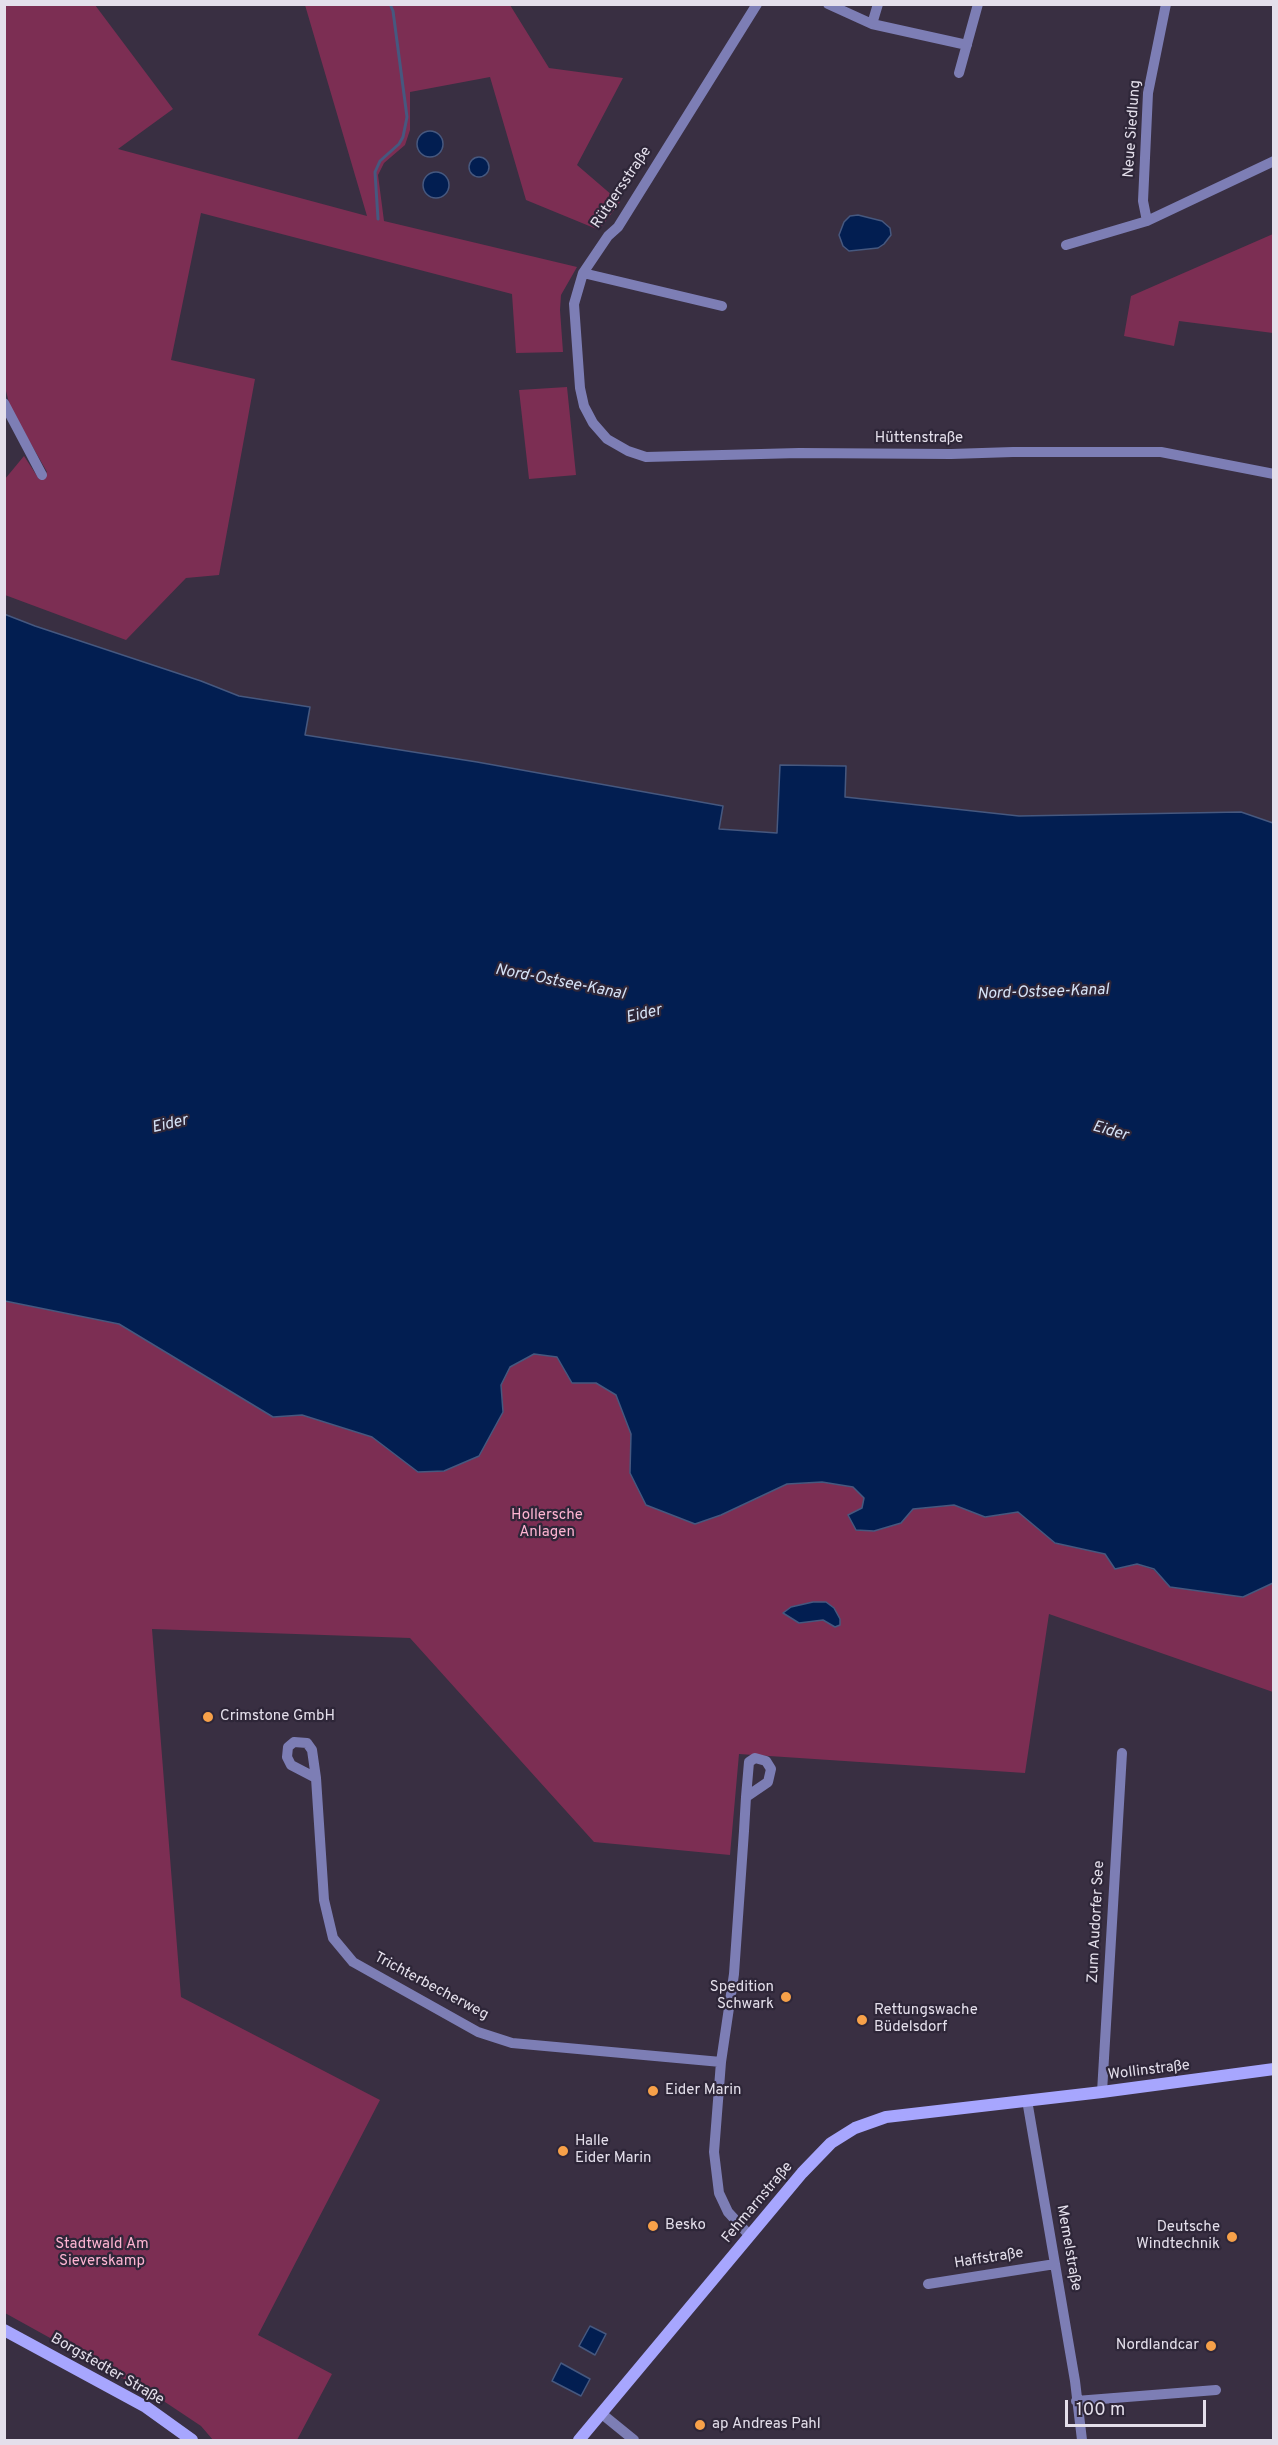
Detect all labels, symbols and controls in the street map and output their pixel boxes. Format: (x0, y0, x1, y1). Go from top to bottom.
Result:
street label: Neue Siedlung (1121, 80, 1145, 178)
street label: Rütgersstraße (588, 144, 656, 232)
street label: Hüttenstraße (875, 430, 963, 448)
water label: Nord-Ostsee-Kanal (493, 961, 627, 1005)
water label: Nord-Ostsee-Kanal (977, 981, 1109, 1005)
water label: Eider (624, 1002, 664, 1028)
water label: Eider (150, 1112, 190, 1138)
water label: Eider (1090, 1118, 1130, 1146)
park label: Hollersche Anlagen (511, 1507, 583, 1542)
place label: Crimstone GmbH (220, 1708, 335, 1726)
marker: Crimstone GmbH (201, 1710, 215, 1724)
street label: Zum Audorfer See (1085, 1860, 1109, 1984)
street label: Trichterbecherweg (371, 1949, 491, 2025)
place label: Spedition Schwark (710, 1979, 774, 2014)
marker: Spedition Schwark (779, 1990, 793, 2004)
place label: Rettungswache Büdelsdorf (874, 2002, 978, 2037)
marker: Rettungswache Büdelsdorf (855, 2013, 869, 2027)
street label: Wollinstraße (1107, 2057, 1191, 2085)
place label: Eider Marin (665, 2082, 742, 2100)
marker: Eider Marin (646, 2084, 660, 2098)
place label: Halle Eider Marin (575, 2133, 652, 2168)
marker: Halle Eider Marin (556, 2144, 570, 2158)
street label: Fehmarnstraße (719, 2159, 797, 2247)
street label: Memelstraße (1052, 2204, 1084, 2292)
place label: Besko (665, 2217, 706, 2235)
marker: Besko (646, 2219, 660, 2233)
place label: Deutsche Windtechnik (1136, 2219, 1220, 2254)
marker: Deutsche Windtechnik (1225, 2230, 1239, 2244)
park label: Stadtwald Am Sieverskamp (55, 2236, 149, 2271)
street label: Haffstraße (953, 2245, 1025, 2273)
street label: Borgstedter Straße (47, 2330, 167, 2410)
place label: Nordlandcar (1116, 2337, 1199, 2355)
marker: Nordlandcar (1204, 2339, 1218, 2353)
scale bar (1068, 2388, 1209, 2426)
text: 100 m (1076, 2399, 1125, 2422)
place label: ap Andreas Pahl (712, 2416, 821, 2434)
marker: ap Andreas Pahl (693, 2418, 707, 2432)

